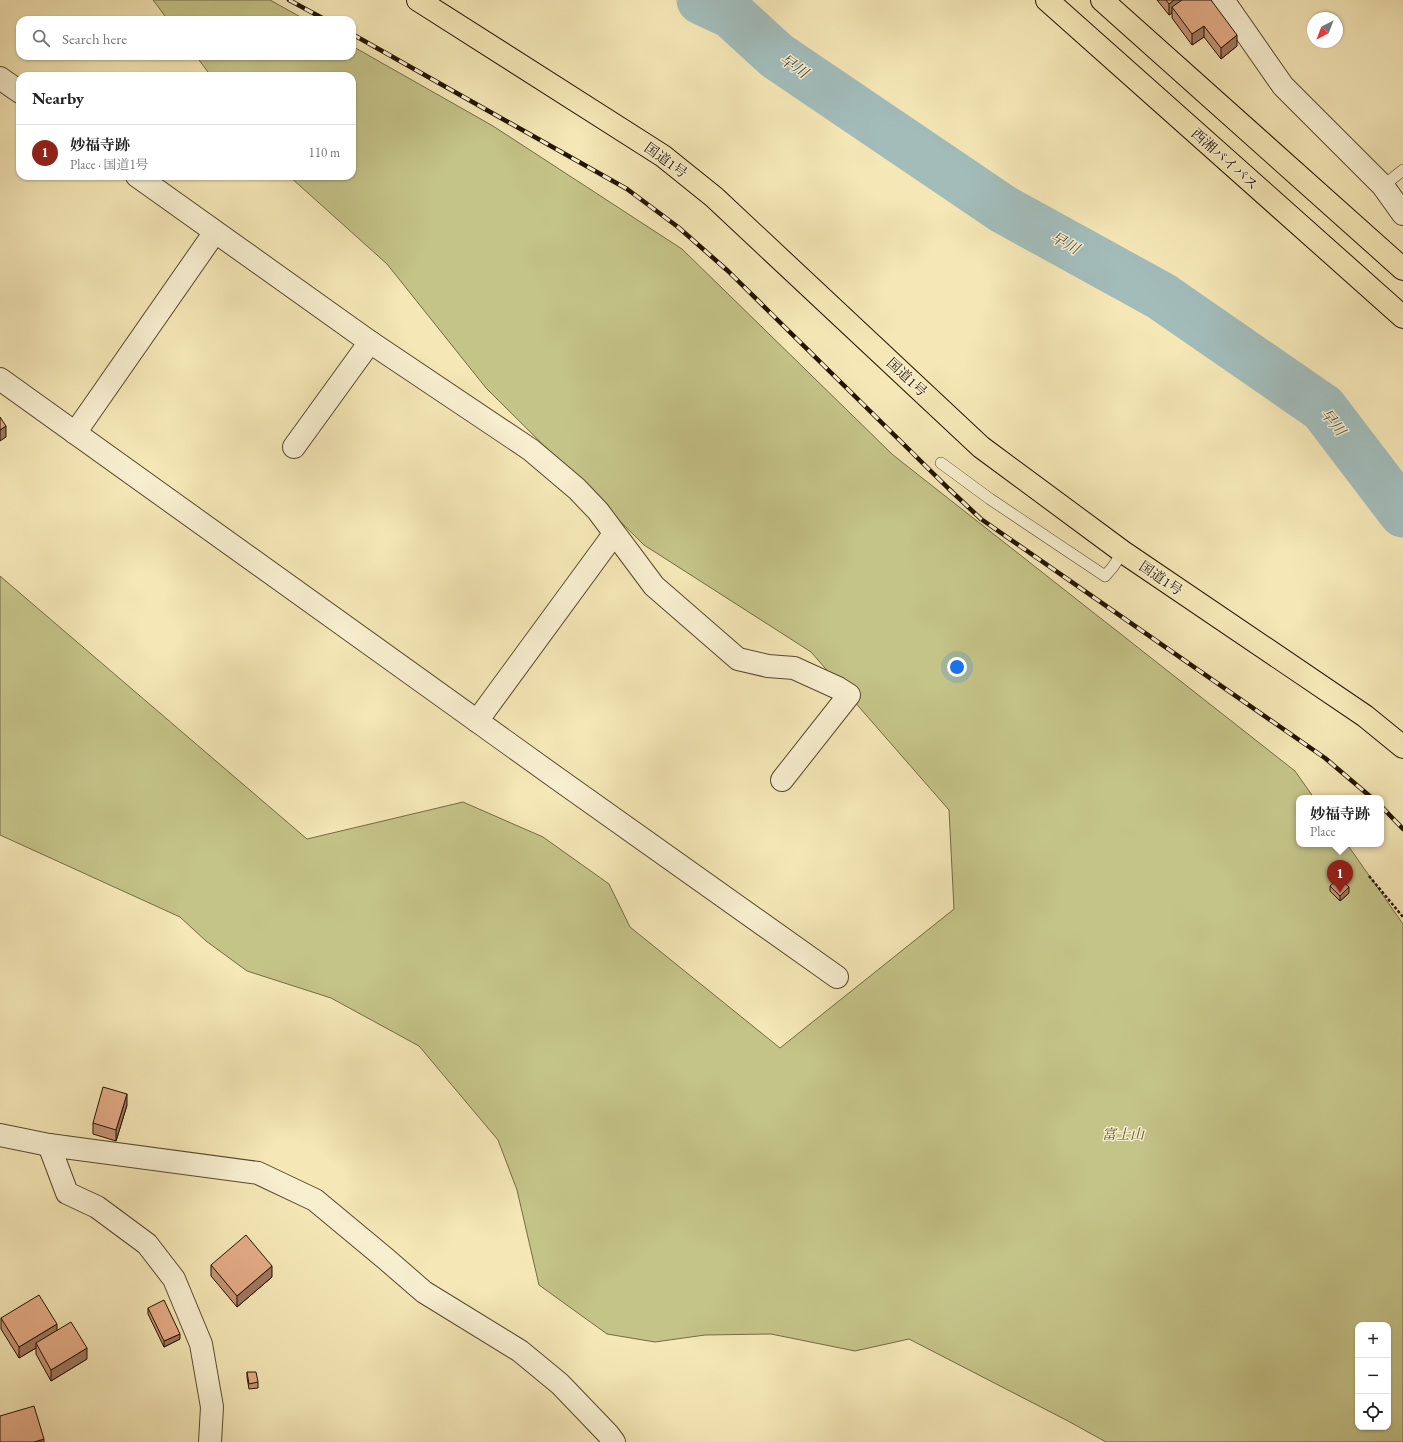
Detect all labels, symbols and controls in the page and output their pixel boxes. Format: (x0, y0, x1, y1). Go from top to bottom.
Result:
north arrow (1307, 12, 1343, 48)
search box (16, 16, 356, 60)
icon: search (30, 27, 52, 49)
text: Search here (62, 29, 127, 48)
water label: 早川 (777, 49, 814, 83)
text: Nearby (32, 87, 84, 109)
street label: 西湘バイパス (1188, 124, 1262, 194)
text: 妙福寺跡 (70, 135, 130, 154)
street label: 国道1号 (641, 138, 691, 182)
text: 1 (42, 144, 48, 161)
text: 110 m (309, 144, 340, 161)
text: Place · 国道1号 (70, 156, 149, 173)
water label: 早川 (1048, 227, 1085, 259)
street label: 国道1号 (883, 354, 931, 400)
water label: 早川 (1317, 404, 1351, 441)
street label: 国道1号 (1136, 557, 1186, 599)
your location (947, 657, 967, 677)
popup (1296, 795, 1384, 847)
text: 妙福寺跡 (1310, 804, 1370, 823)
text: Place (1310, 823, 1336, 840)
pin: 1 (1327, 860, 1353, 893)
park label: 富士山 (1102, 1125, 1145, 1143)
map controls (1355, 1322, 1391, 1430)
button: + (1355, 1322, 1391, 1358)
button: − (1355, 1358, 1391, 1394)
button: locate (1355, 1394, 1391, 1430)

